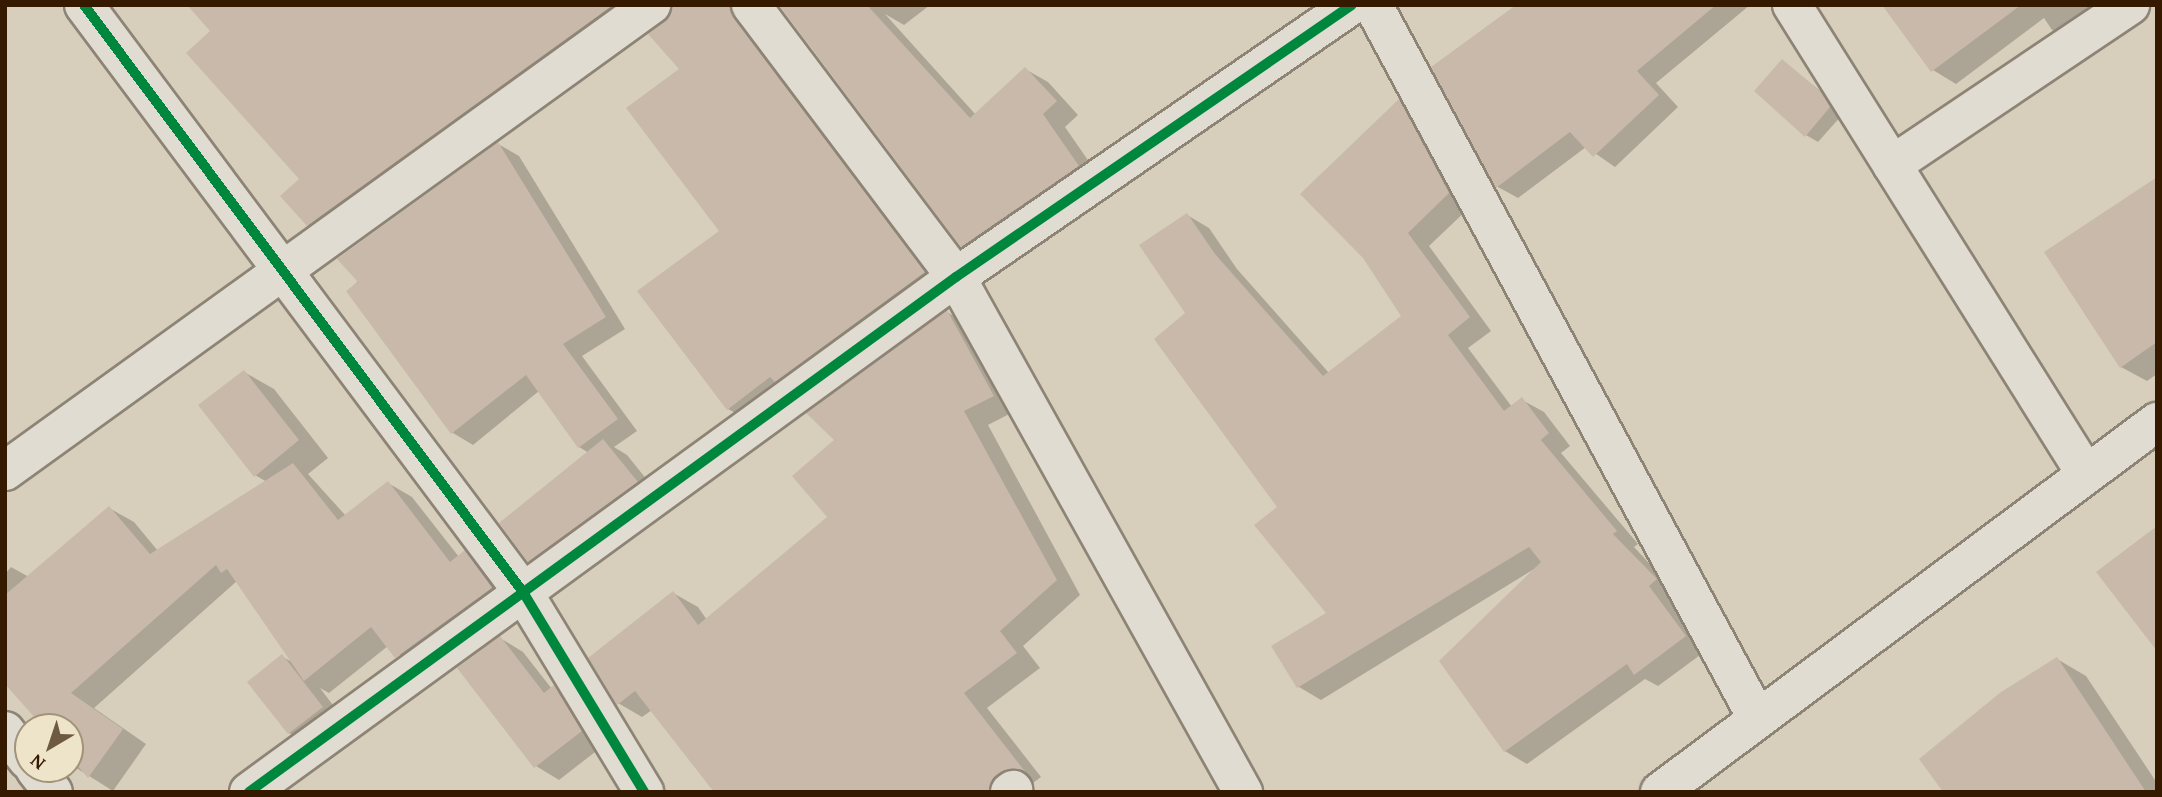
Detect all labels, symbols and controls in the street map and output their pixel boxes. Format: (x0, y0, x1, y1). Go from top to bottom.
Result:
north arrow (14, 713, 84, 783)
text: N (23, 748, 51, 778)

